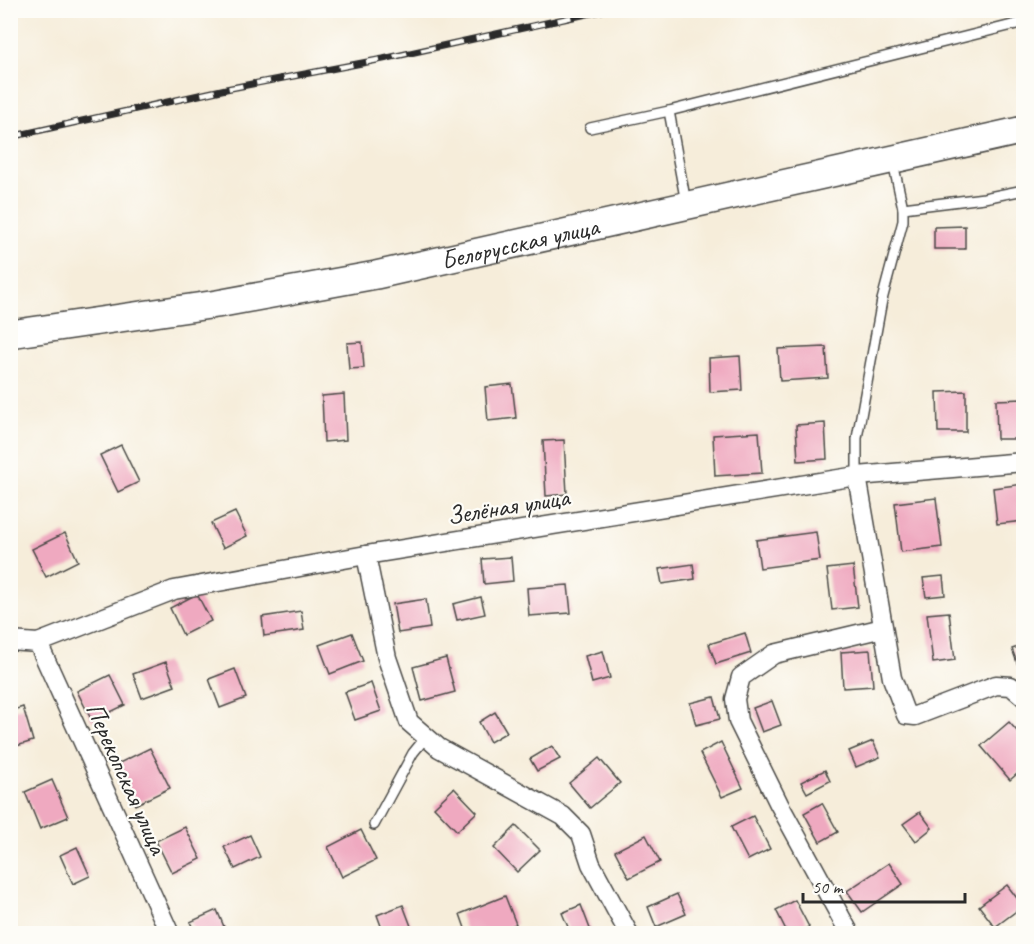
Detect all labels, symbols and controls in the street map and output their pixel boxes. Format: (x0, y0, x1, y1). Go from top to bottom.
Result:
street label: Белорусская улица (438, 209, 603, 277)
street label: Зелёная улица (444, 480, 573, 532)
street label: Перекопская улица (78, 697, 175, 861)
scale bar (803, 866, 965, 904)
text: 50 m (812, 876, 845, 898)

